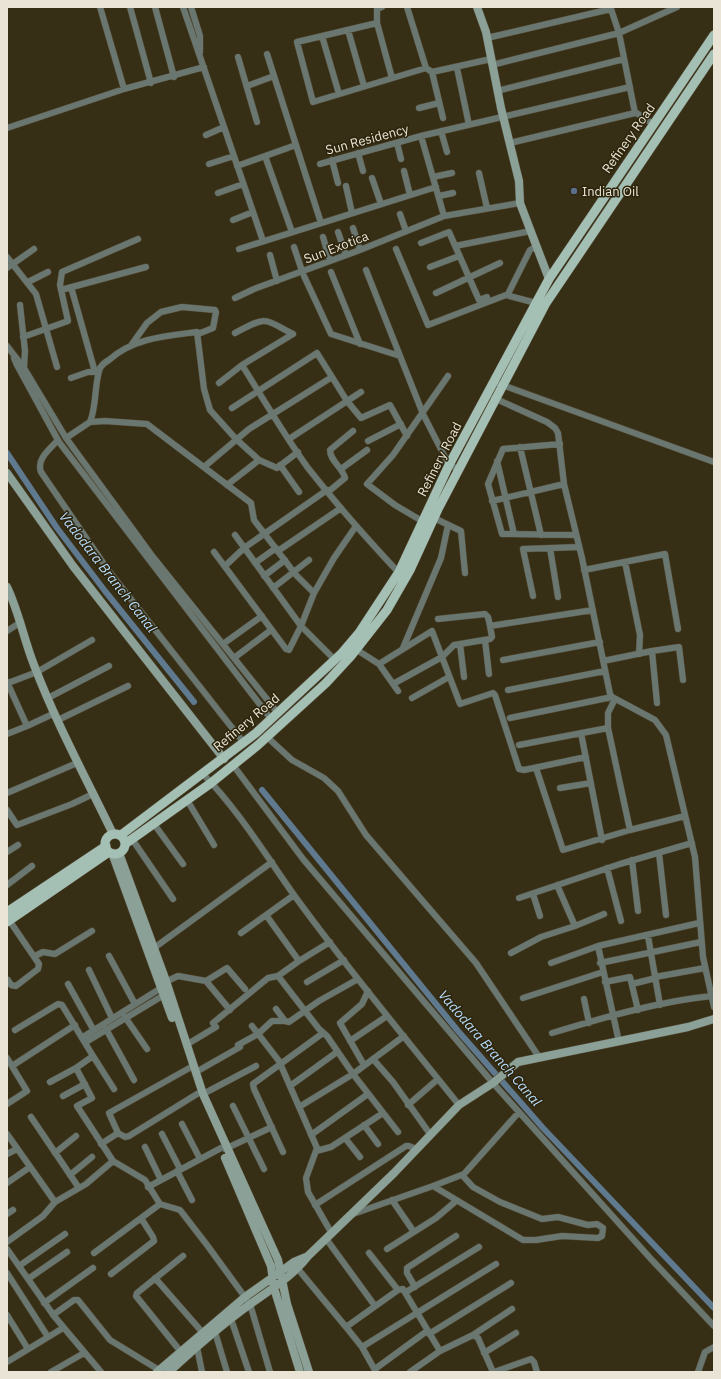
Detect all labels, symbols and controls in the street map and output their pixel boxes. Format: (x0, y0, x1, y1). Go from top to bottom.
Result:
street label: Refinery Road (598, 100, 659, 177)
street label: Sun Residency (324, 120, 411, 159)
place label: Indian Oil (582, 183, 639, 200)
marker: Indian Oil (569, 186, 579, 196)
street label: Sun Exotica (301, 227, 371, 268)
street label: Refinery Road (413, 419, 466, 499)
water label: Vadodara Branch Canal (55, 508, 161, 636)
street label: Refinery Road (210, 690, 283, 755)
water label: Vadodara Branch Canal (434, 986, 546, 1110)

